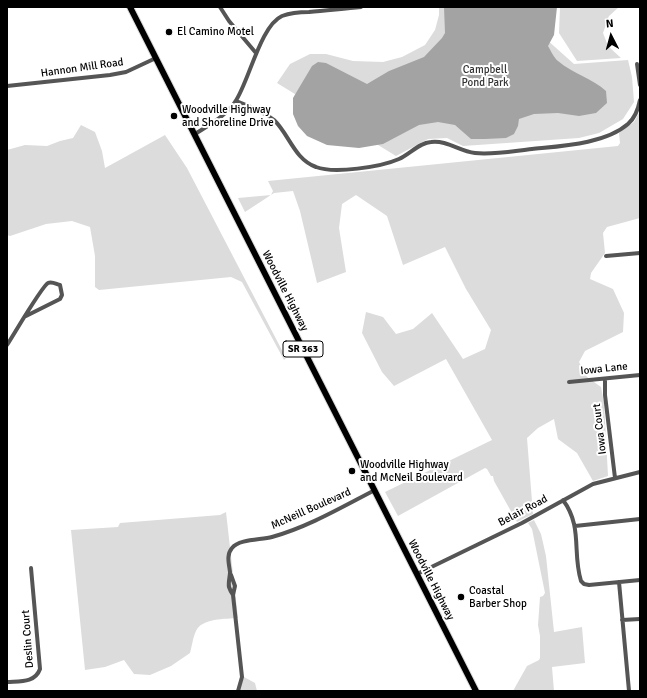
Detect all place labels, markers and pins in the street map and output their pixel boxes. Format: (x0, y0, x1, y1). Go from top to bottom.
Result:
place label: El Camino Motel (177, 25, 254, 39)
marker: El Camino Motel (164, 27, 174, 37)
place label: Woodville Highway and Shoreline Drive (182, 103, 274, 129)
marker: Woodville Highway and Shoreline Drive (169, 111, 179, 121)
place label: Woodville Highway and McNeil Boulevard (360, 458, 463, 484)
marker: Woodville Highway and McNeil Boulevard (347, 466, 357, 476)
place label: Coastal Barber Shop (469, 584, 527, 610)
marker: Coastal Barber Shop (456, 592, 466, 602)

